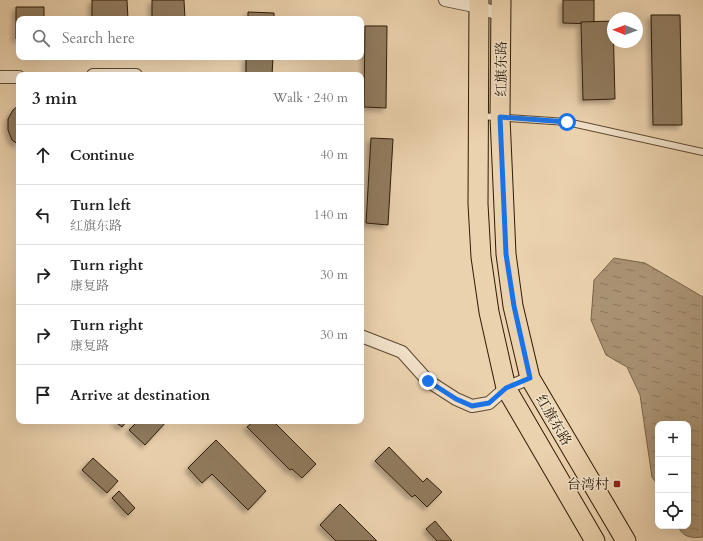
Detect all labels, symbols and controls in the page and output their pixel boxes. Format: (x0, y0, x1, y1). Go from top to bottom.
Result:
north arrow (607, 12, 643, 48)
search box (16, 16, 364, 60)
icon: search (30, 27, 52, 49)
text: Search here (62, 28, 135, 48)
street label: 红旗东路 (492, 41, 511, 97)
text: 3 min (32, 87, 77, 110)
text: Walk · 240 m (273, 89, 348, 107)
route start (558, 113, 576, 131)
icon: ahead (32, 144, 54, 166)
text: Continue (70, 145, 135, 165)
text: 40 m (320, 146, 348, 164)
text: Turn left (70, 195, 131, 215)
icon: left (32, 204, 54, 226)
text: 140 m (314, 206, 348, 224)
text: 红旗东路 (70, 217, 122, 235)
text: Turn right (70, 255, 143, 275)
icon: right (32, 264, 54, 286)
text: 30 m (320, 266, 348, 284)
text: 康复路 (70, 277, 109, 295)
text: Turn right (70, 315, 143, 335)
icon: right (32, 324, 54, 346)
text: 30 m (320, 326, 348, 344)
text: 康复路 (70, 337, 109, 355)
route end (419, 372, 437, 390)
icon: arrive (32, 384, 54, 406)
text: Arrive at destination (70, 385, 210, 405)
street label: 红旗东路 (531, 391, 576, 449)
map controls (655, 421, 691, 529)
button: + (655, 421, 691, 457)
button: − (655, 457, 691, 493)
place label: 台湾村 (567, 475, 609, 494)
marker: 台湾村 (612, 479, 622, 489)
button: locate (655, 493, 691, 529)

